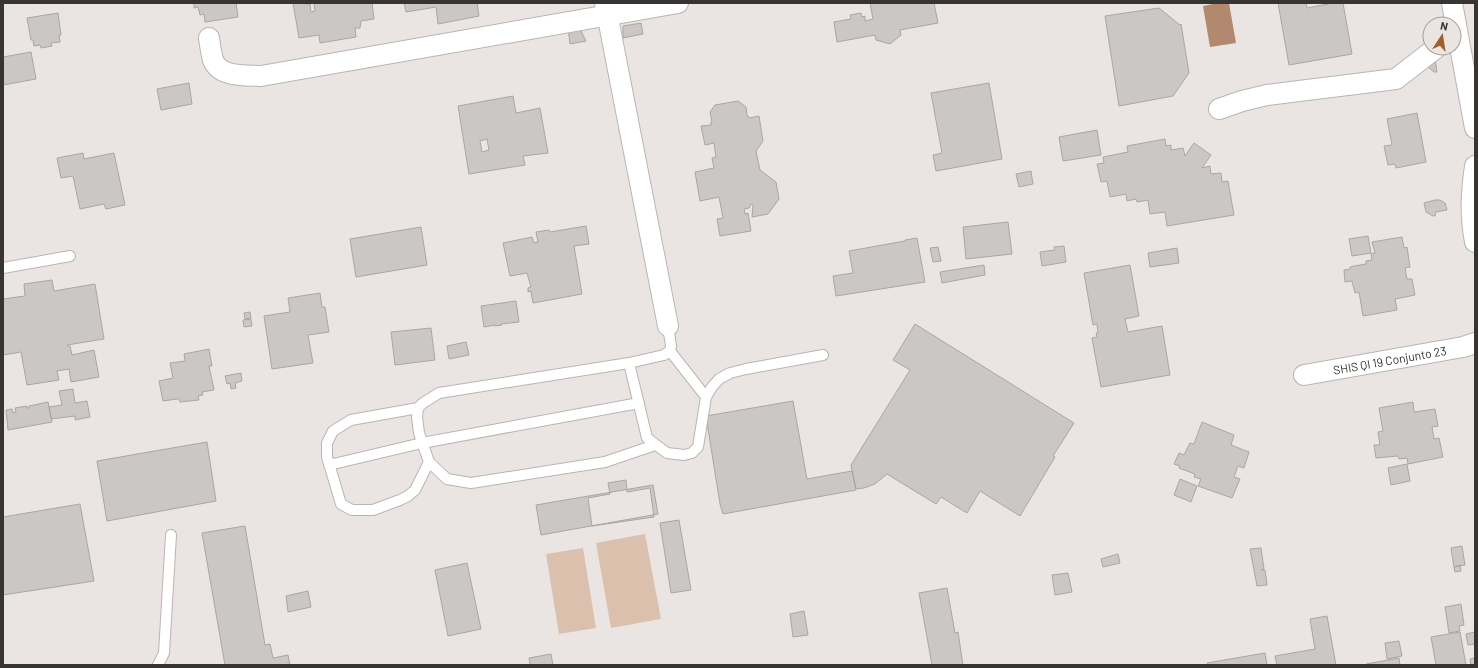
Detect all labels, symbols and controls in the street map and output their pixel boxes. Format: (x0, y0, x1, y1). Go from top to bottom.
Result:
north arrow (1422, 16, 1462, 56)
text: N (1439, 19, 1449, 33)
street label: SHIS QI 19 Conjunto 23 (1332, 343, 1447, 377)

